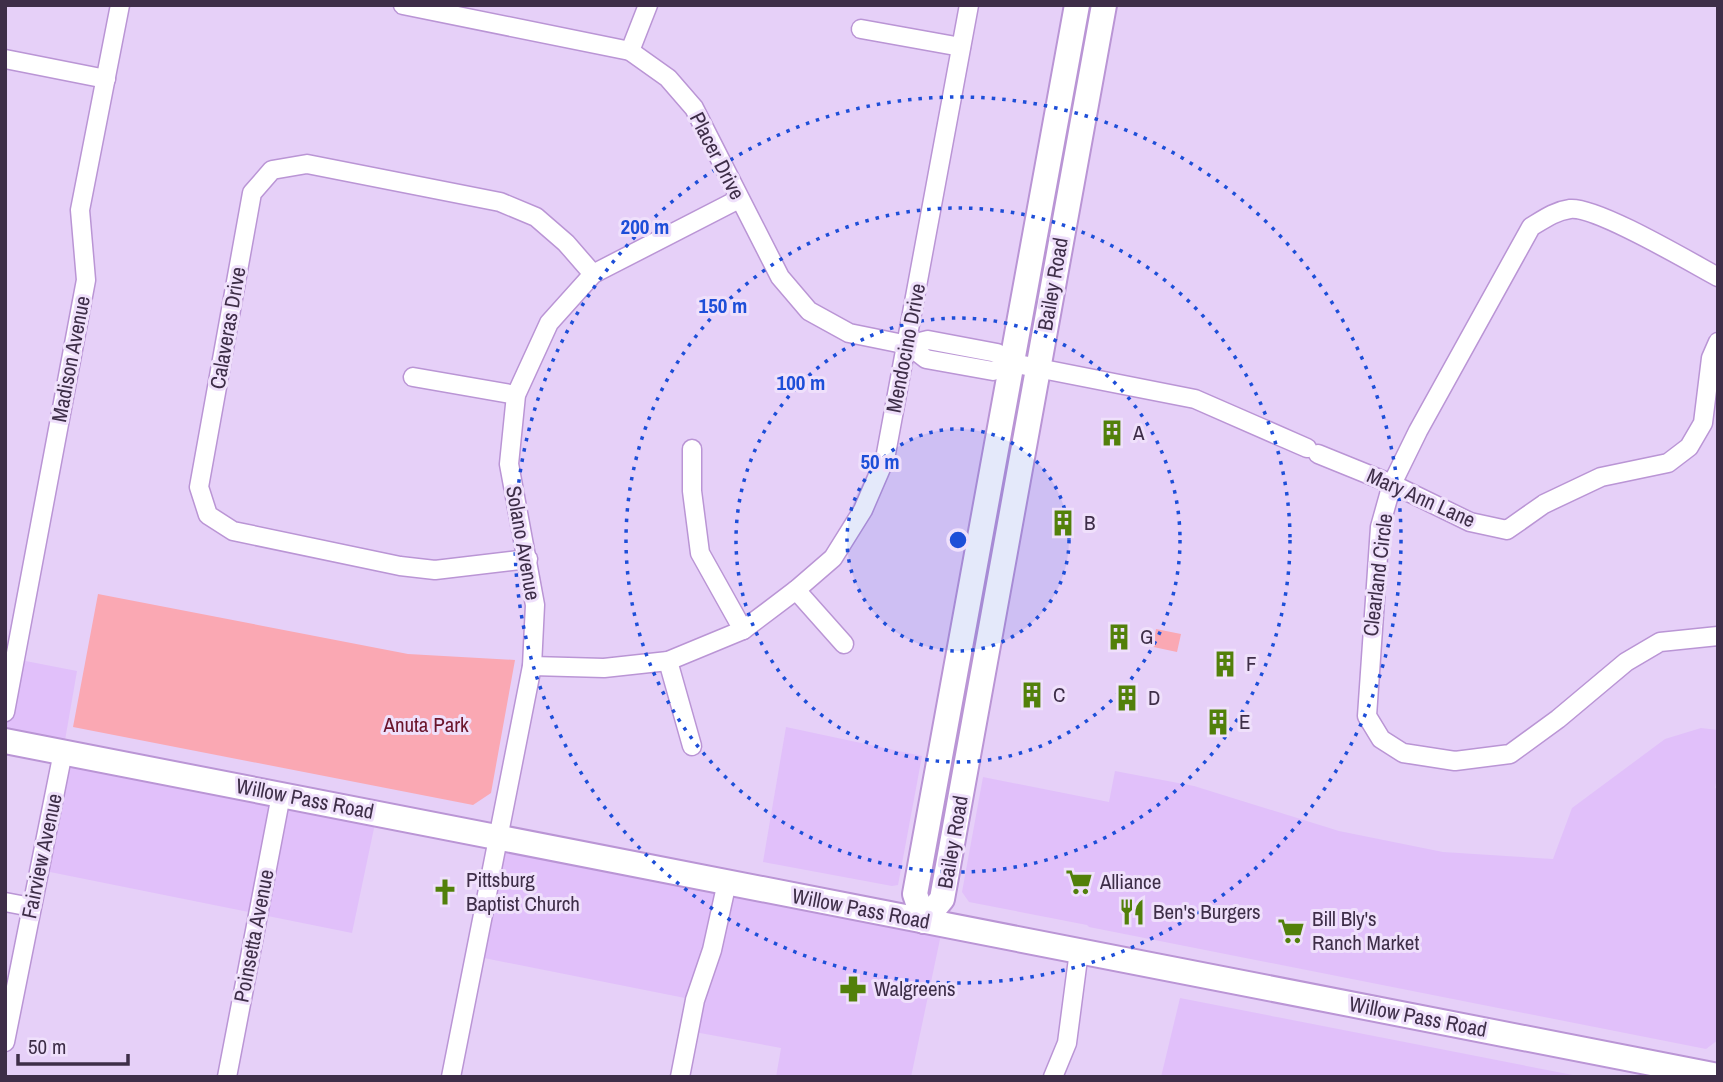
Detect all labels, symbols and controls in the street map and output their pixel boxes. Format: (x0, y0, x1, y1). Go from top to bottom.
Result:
street label: Placer Drive (683, 107, 752, 205)
text: 200 m (621, 212, 669, 241)
street label: Bailey Road (1030, 235, 1075, 333)
street label: Calaveras Drive (203, 265, 253, 391)
street label: Mendocino Drive (879, 281, 932, 415)
text: 150 m (699, 291, 747, 320)
street label: Madison Avenue (44, 293, 97, 424)
text: 100 m (777, 368, 825, 397)
building icon: A (1097, 418, 1127, 448)
place label: A (1132, 418, 1145, 447)
text: 50 m (860, 447, 900, 476)
street label: Mary Ann Lane (1362, 461, 1480, 534)
street label: Solano Avenue (499, 483, 548, 602)
building icon: B (1048, 508, 1078, 538)
place label: B (1084, 508, 1096, 537)
street label: Clearland Circle (1356, 512, 1399, 638)
centre of rings (946, 528, 970, 552)
building icon: G (1104, 622, 1134, 652)
place label: G (1140, 622, 1153, 651)
building icon: F (1210, 649, 1240, 679)
place label: F (1246, 649, 1257, 678)
building icon: C (1017, 680, 1047, 710)
place label: C (1053, 680, 1065, 709)
building icon: D (1112, 683, 1142, 713)
place label: D (1148, 683, 1160, 712)
building icon: E (1203, 707, 1233, 737)
place label: E (1239, 707, 1251, 736)
park label: Anuta Park (382, 710, 469, 739)
street label: Willow Pass Road (234, 771, 376, 826)
street label: Fairview Avenue (14, 791, 69, 921)
street label: Bailey Road (930, 793, 975, 891)
place label: Pittsburg Baptist Church (466, 865, 580, 918)
street label: Poinsetta Avenue (226, 867, 281, 1005)
supermarket icon: Alliance (1064, 867, 1094, 897)
place label: Alliance (1099, 867, 1161, 896)
church icon: Pittsburg Baptist Church (430, 877, 460, 907)
street label: Willow Pass Road (790, 881, 932, 936)
restaurant icon: Ben's Burgers (1117, 897, 1147, 927)
place label: Ben's Burgers (1153, 897, 1261, 926)
place label: Bill Bly's Ranch Market (1312, 904, 1419, 957)
supermarket icon: Bill Bly's Ranch Market (1276, 916, 1306, 946)
pharmacy icon: Walgreens (838, 974, 868, 1004)
place label: Walgreens (874, 974, 956, 1003)
street label: Willow Pass Road (1347, 989, 1489, 1044)
scale bar (18, 1023, 128, 1066)
text: 50 m (28, 1032, 66, 1061)

